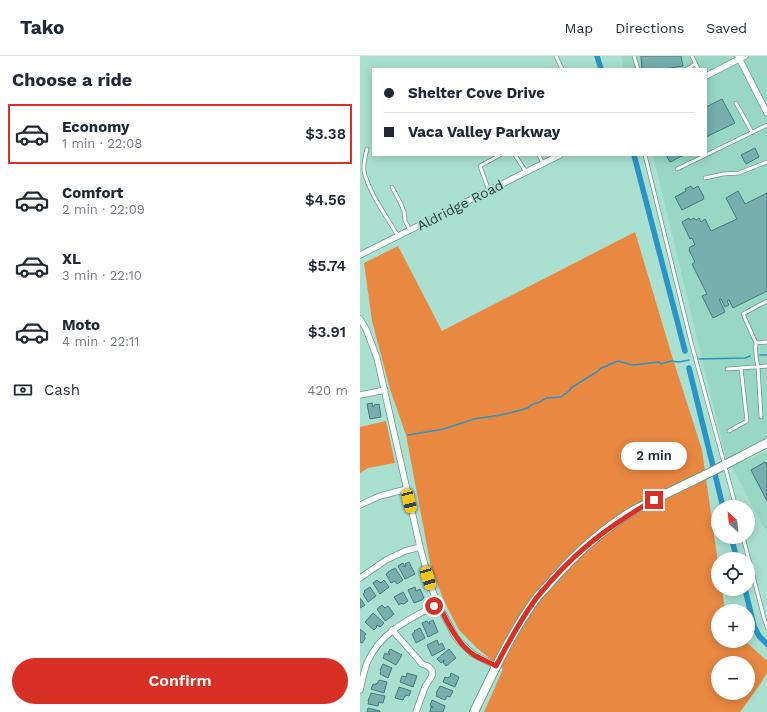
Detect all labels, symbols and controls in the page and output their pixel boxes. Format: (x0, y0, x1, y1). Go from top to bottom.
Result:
text: Tako (20, 16, 64, 39)
text: Map (565, 20, 593, 36)
text: Directions (615, 20, 684, 36)
text: Saved (706, 20, 747, 36)
text: Choose a ride (12, 69, 132, 90)
text: Shelter Cove Drive (408, 84, 545, 102)
icon: car (14, 116, 50, 152)
text: Economy (62, 118, 129, 136)
text: Vaca Valley Parkway (408, 123, 560, 141)
text: $3.38 (305, 125, 346, 143)
text: 1 min · 22:08 (62, 136, 142, 151)
street label: Aldridge Road (414, 176, 506, 234)
icon: car (14, 182, 50, 218)
text: Comfort (62, 184, 123, 202)
text: $4.56 (305, 191, 346, 209)
text: 2 min · 22:09 (62, 202, 145, 217)
icon: car (14, 248, 50, 284)
text: XL (62, 250, 81, 268)
text: $5.74 (308, 257, 346, 275)
text: 3 min · 22:10 (62, 268, 142, 283)
icon: car (14, 314, 50, 350)
text: Moto (62, 316, 100, 334)
text: $3.91 (308, 323, 346, 341)
text: 4 min · 22:11 (62, 334, 139, 349)
icon: cash (12, 379, 34, 401)
text: Cash (44, 381, 80, 399)
text: 420 m (308, 383, 348, 398)
callout: 2 min (621, 442, 687, 470)
text: 2 min (636, 448, 672, 463)
car (400, 488, 418, 514)
route end (645, 491, 663, 509)
north arrow (711, 500, 755, 544)
map controls (711, 500, 755, 700)
button: locate (711, 552, 755, 596)
car (419, 565, 437, 591)
route start (425, 597, 443, 615)
button: + (711, 604, 755, 648)
button: − (711, 656, 755, 700)
button: Confirm (12, 658, 348, 704)

